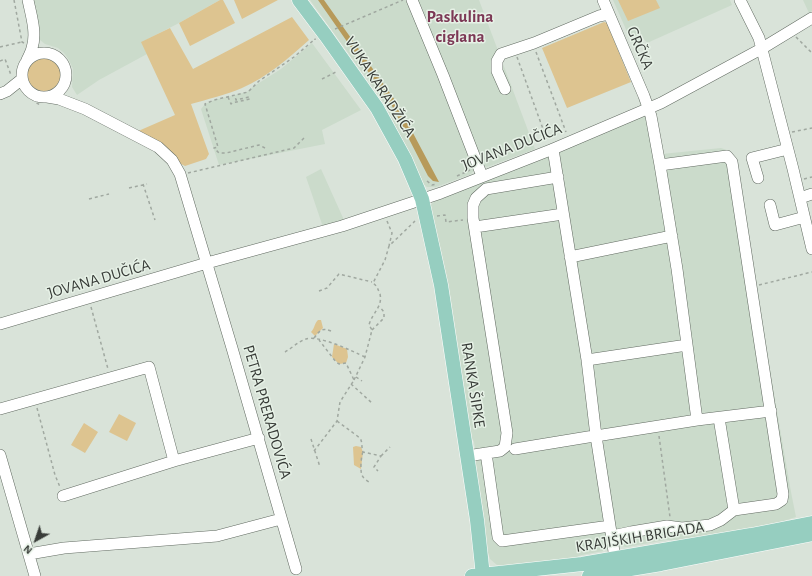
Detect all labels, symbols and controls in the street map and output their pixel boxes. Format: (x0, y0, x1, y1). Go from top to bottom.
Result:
district label: Paskulina ciglana (426, 7, 494, 47)
street label: GRČKA (622, 24, 658, 72)
street label: VUKA KARADŽIĆA (340, 33, 420, 141)
street label: JOVANA DUČIĆA (459, 119, 565, 175)
street label: JOVANA DUČIĆA (46, 255, 152, 303)
street label: RANKA ŠIPKE (457, 341, 489, 429)
street label: PETRA PRERADOVIĆA (239, 343, 295, 481)
street label: KRAJIŠKIH BRIGADA (574, 517, 706, 557)
north arrow (16, 520, 56, 560)
text: N (21, 543, 34, 556)

